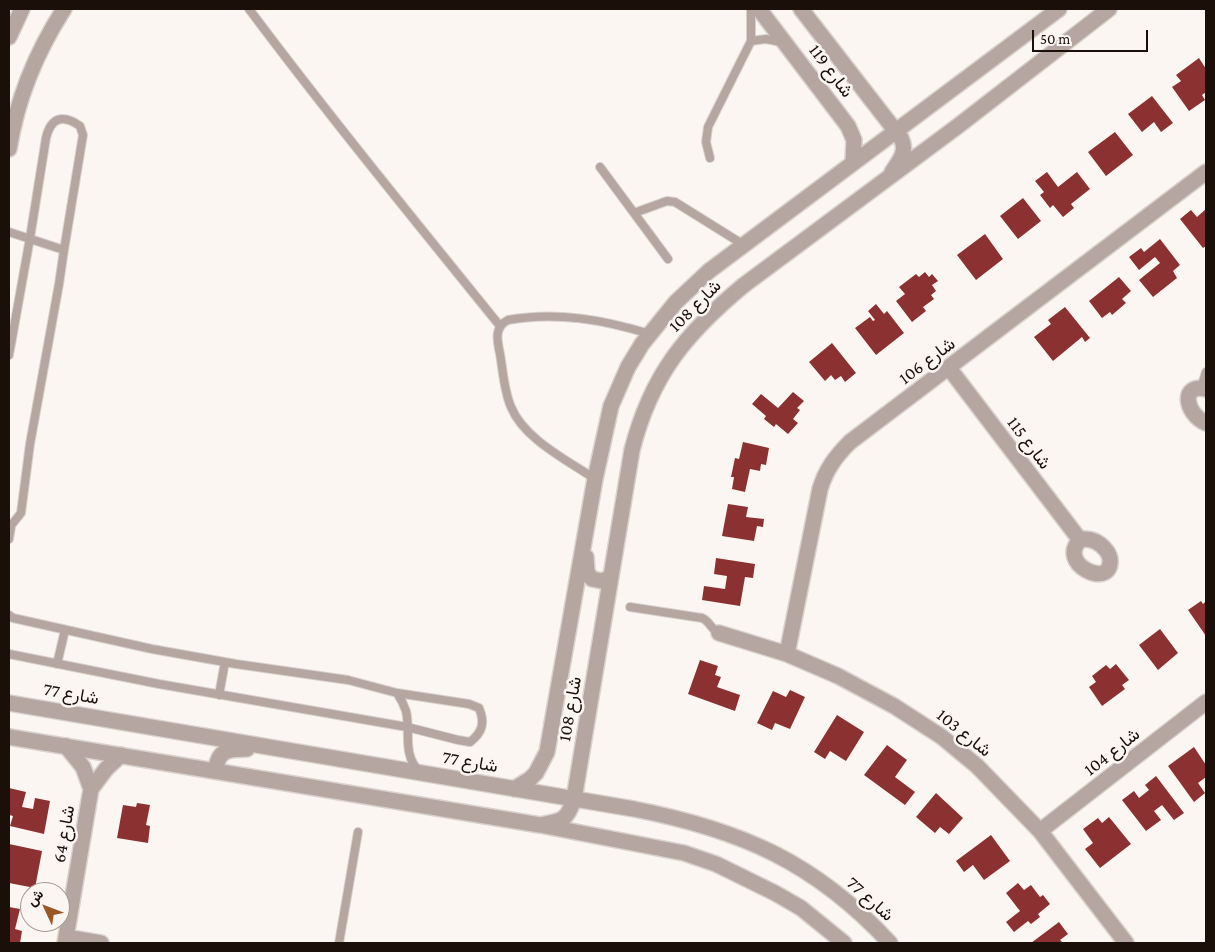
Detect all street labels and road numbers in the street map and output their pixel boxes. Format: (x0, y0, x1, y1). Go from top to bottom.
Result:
street label: شارع 119 (804, 40, 858, 102)
street label: شارع 108 (664, 275, 726, 337)
street label: شارع 106 (895, 333, 959, 389)
street label: شارع 115 (1002, 413, 1056, 473)
street label: شارع 108 (554, 675, 586, 743)
street label: شارع 77 (41, 678, 101, 710)
street label: شارع 103 (932, 704, 996, 762)
street label: شارع 104 (1080, 724, 1144, 780)
street label: شارع 77 (440, 746, 500, 778)
street label: شارع 64 (48, 804, 80, 864)
street label: شارع 77 (842, 872, 898, 926)

